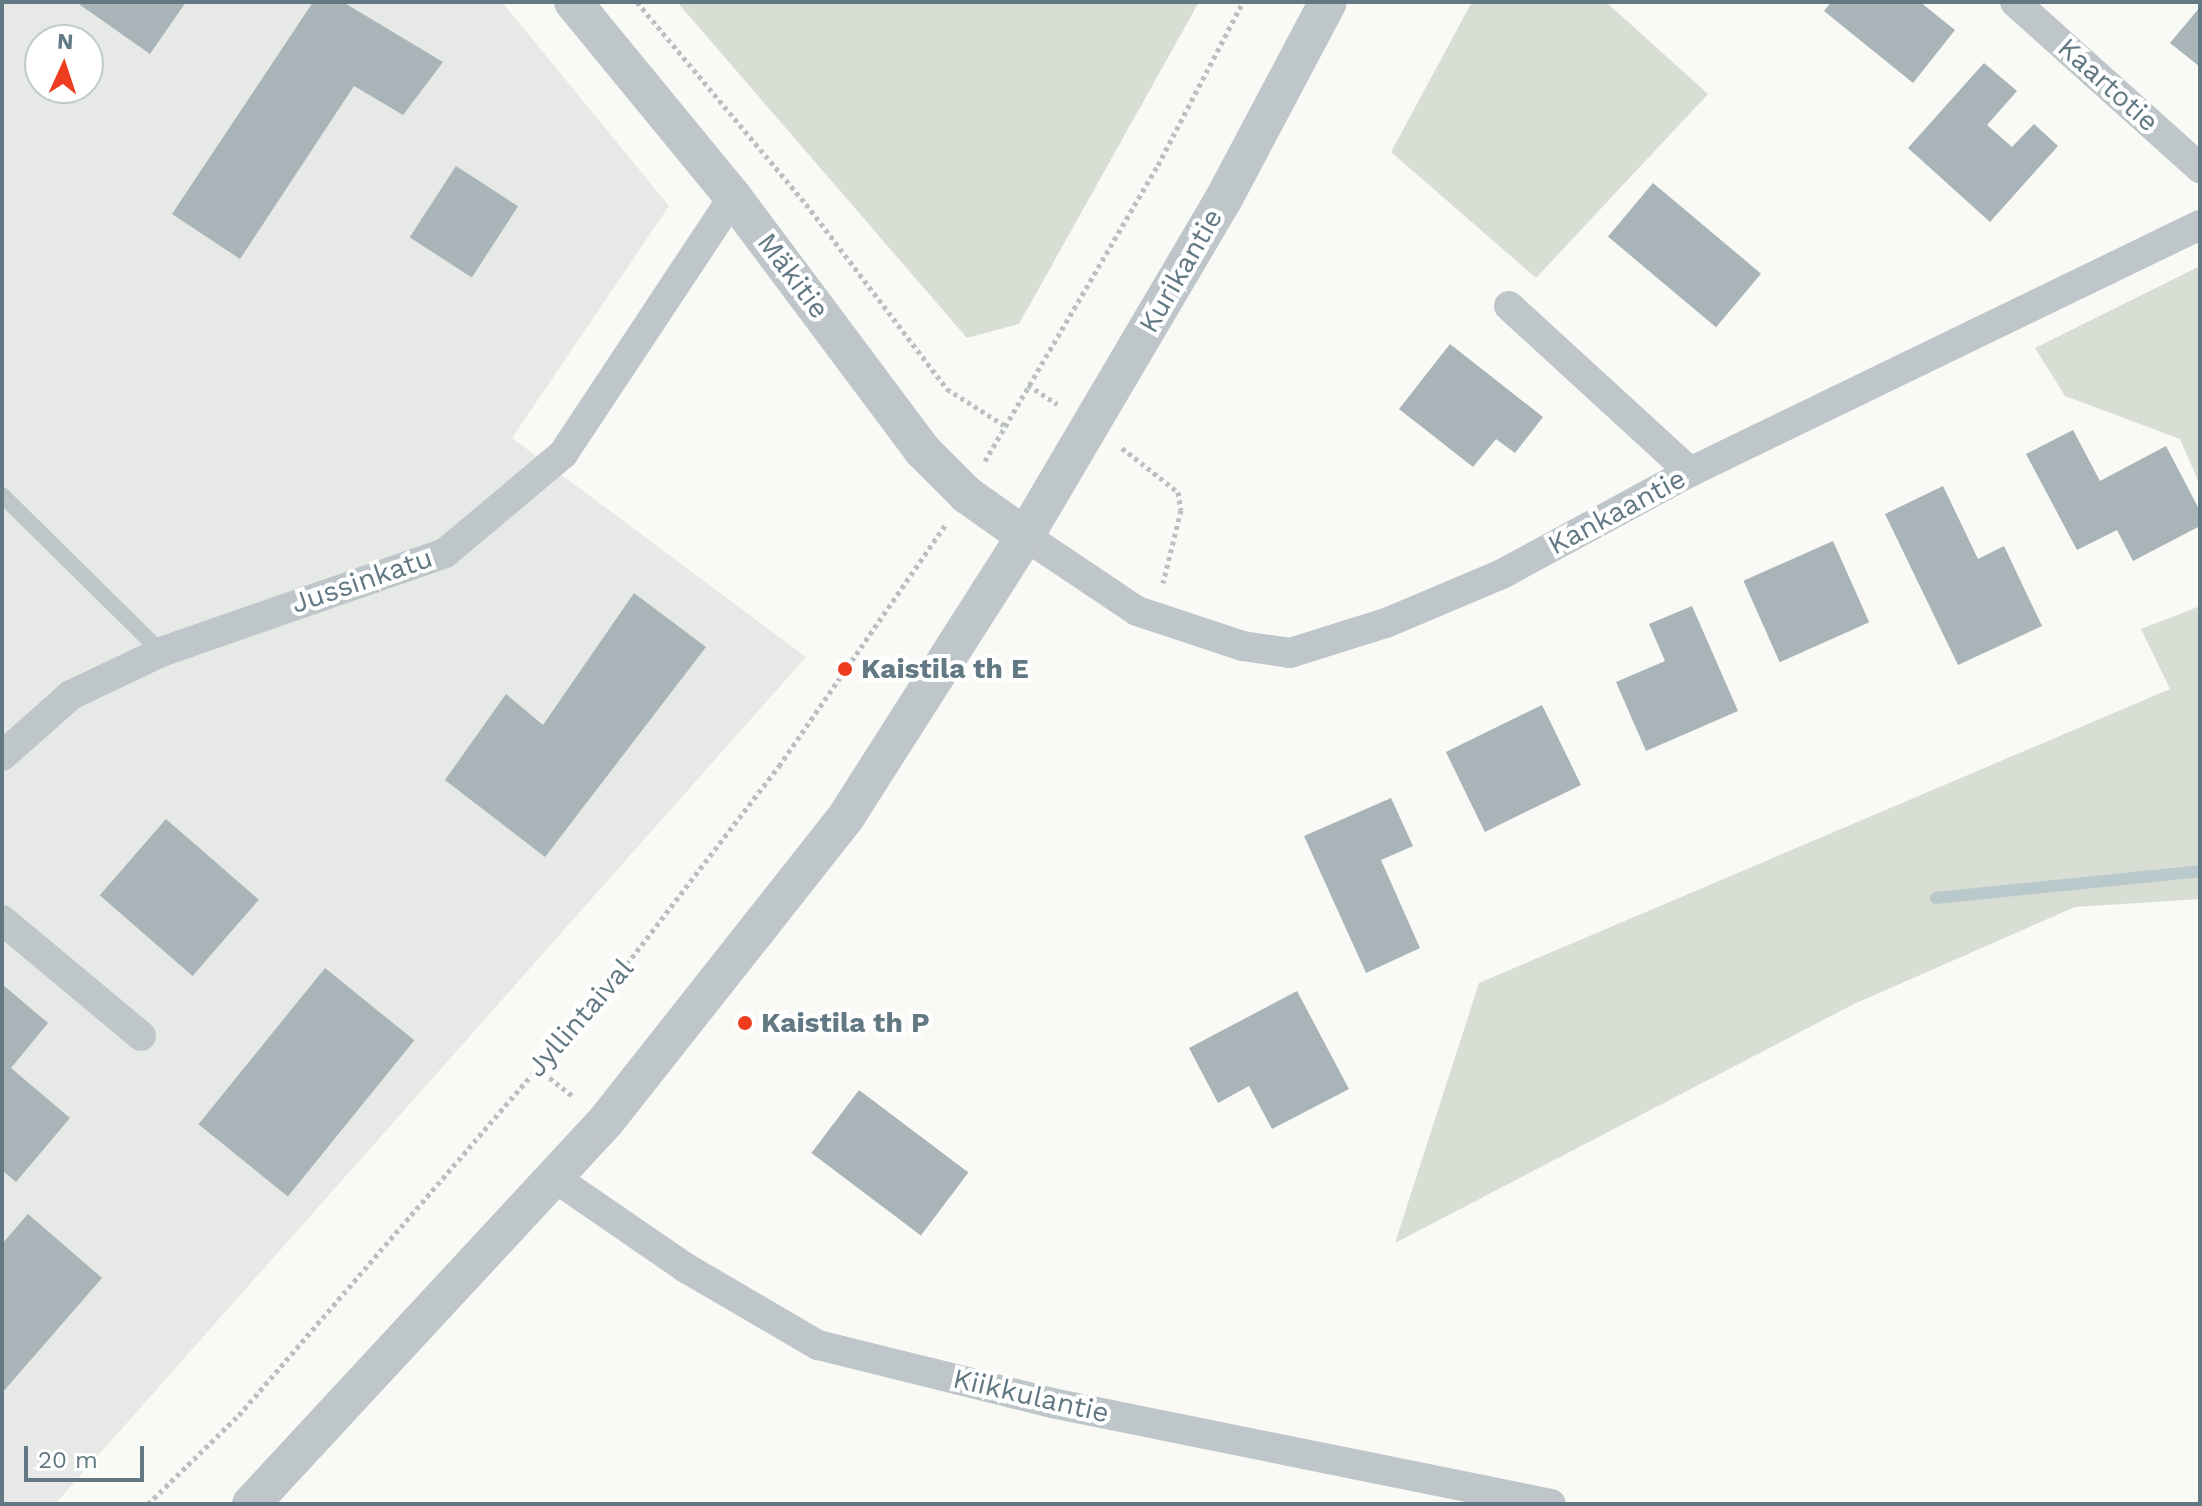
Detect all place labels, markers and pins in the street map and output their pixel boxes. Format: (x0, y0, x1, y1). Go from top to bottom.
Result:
place label: Kaistila th E (861, 652, 1029, 686)
marker: Kaistila th E (836, 660, 854, 678)
place label: Kaistila th P (761, 1006, 930, 1040)
marker: Kaistila th P (736, 1014, 754, 1032)

